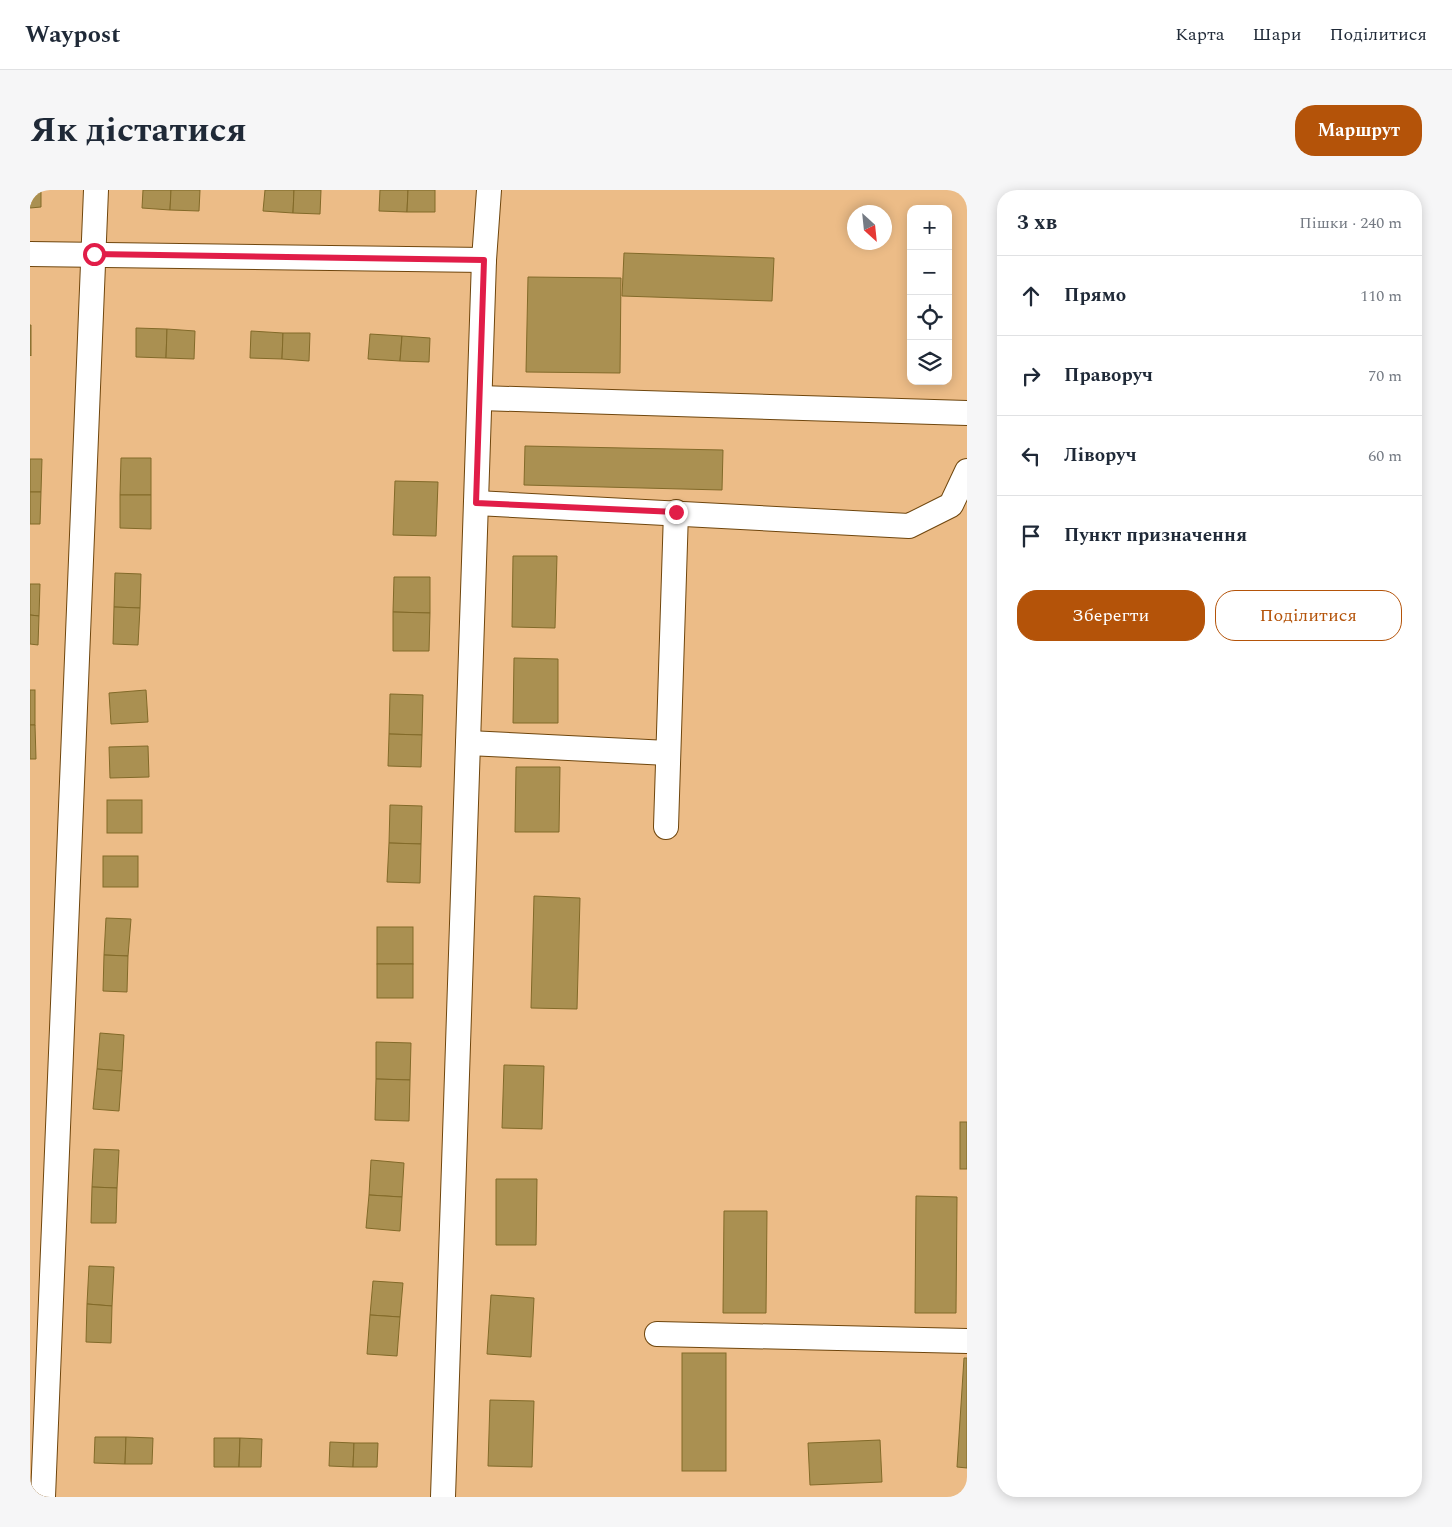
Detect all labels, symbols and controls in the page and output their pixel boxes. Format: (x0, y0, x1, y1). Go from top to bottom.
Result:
text: Waypost (25, 17, 121, 53)
text: Карта (1175, 21, 1225, 48)
text: Шари (1253, 21, 1301, 48)
text: Поділитися (1329, 21, 1427, 48)
text: Як дістатися (30, 104, 247, 157)
button: Маршрут (1295, 105, 1422, 156)
north arrow (847, 205, 892, 250)
map controls (907, 205, 952, 385)
button: + (907, 205, 952, 250)
text: 3 хв (1017, 207, 1057, 239)
text: Пішки · 240 m (1299, 211, 1402, 235)
route start (83, 243, 106, 266)
button: − (907, 250, 952, 295)
text: Прямо (1064, 281, 1126, 310)
icon: ahead (1017, 282, 1045, 310)
text: 110 m (1360, 284, 1402, 308)
button: locate (907, 295, 952, 340)
button: layers (907, 340, 952, 385)
text: Праворуч (1064, 361, 1153, 390)
icon: right (1017, 362, 1045, 390)
text: 70 m (1368, 364, 1402, 388)
text: Ліворуч (1064, 441, 1137, 470)
icon: left (1017, 442, 1045, 470)
text: 60 m (1368, 444, 1402, 468)
route end (665, 501, 688, 524)
text: Пункт призначення (1064, 521, 1247, 550)
icon: arrive (1017, 522, 1045, 550)
button: Зберегти (1017, 590, 1205, 641)
button: Поділитися (1215, 590, 1402, 641)

